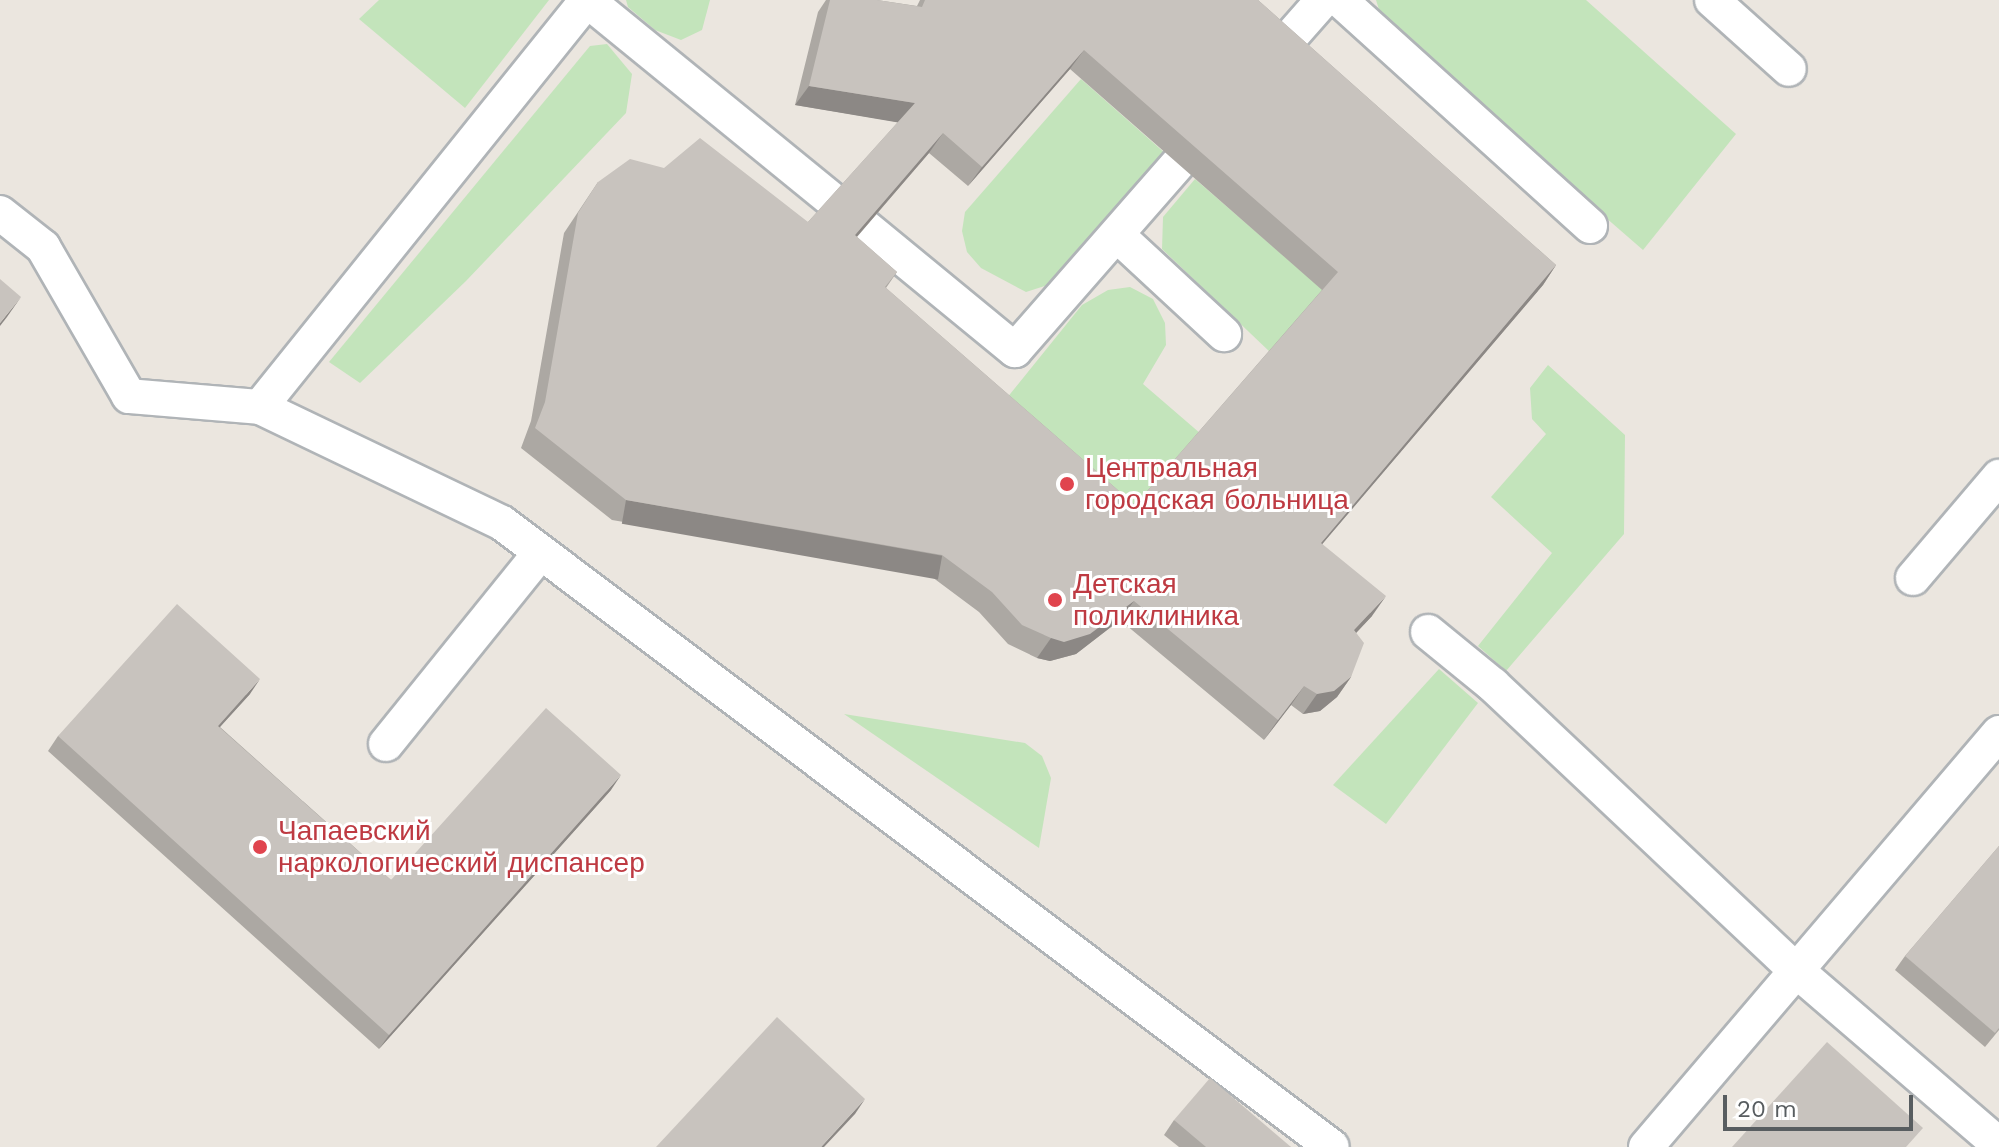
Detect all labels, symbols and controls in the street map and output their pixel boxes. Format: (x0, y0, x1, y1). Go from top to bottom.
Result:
place label: Центральная городская больница (1085, 451, 1349, 517)
marker: Центральная городская больница (1056, 473, 1078, 495)
place label: Детская поликлиника (1073, 567, 1239, 633)
marker: Детская поликлиника (1044, 589, 1066, 611)
place label: Чапаевский наркологический диспансер (278, 814, 645, 880)
marker: Чапаевский наркологический диспансер (249, 836, 271, 858)
scale bar (1727, 1079, 1917, 1129)
text: 20 m (1737, 1095, 1797, 1123)

